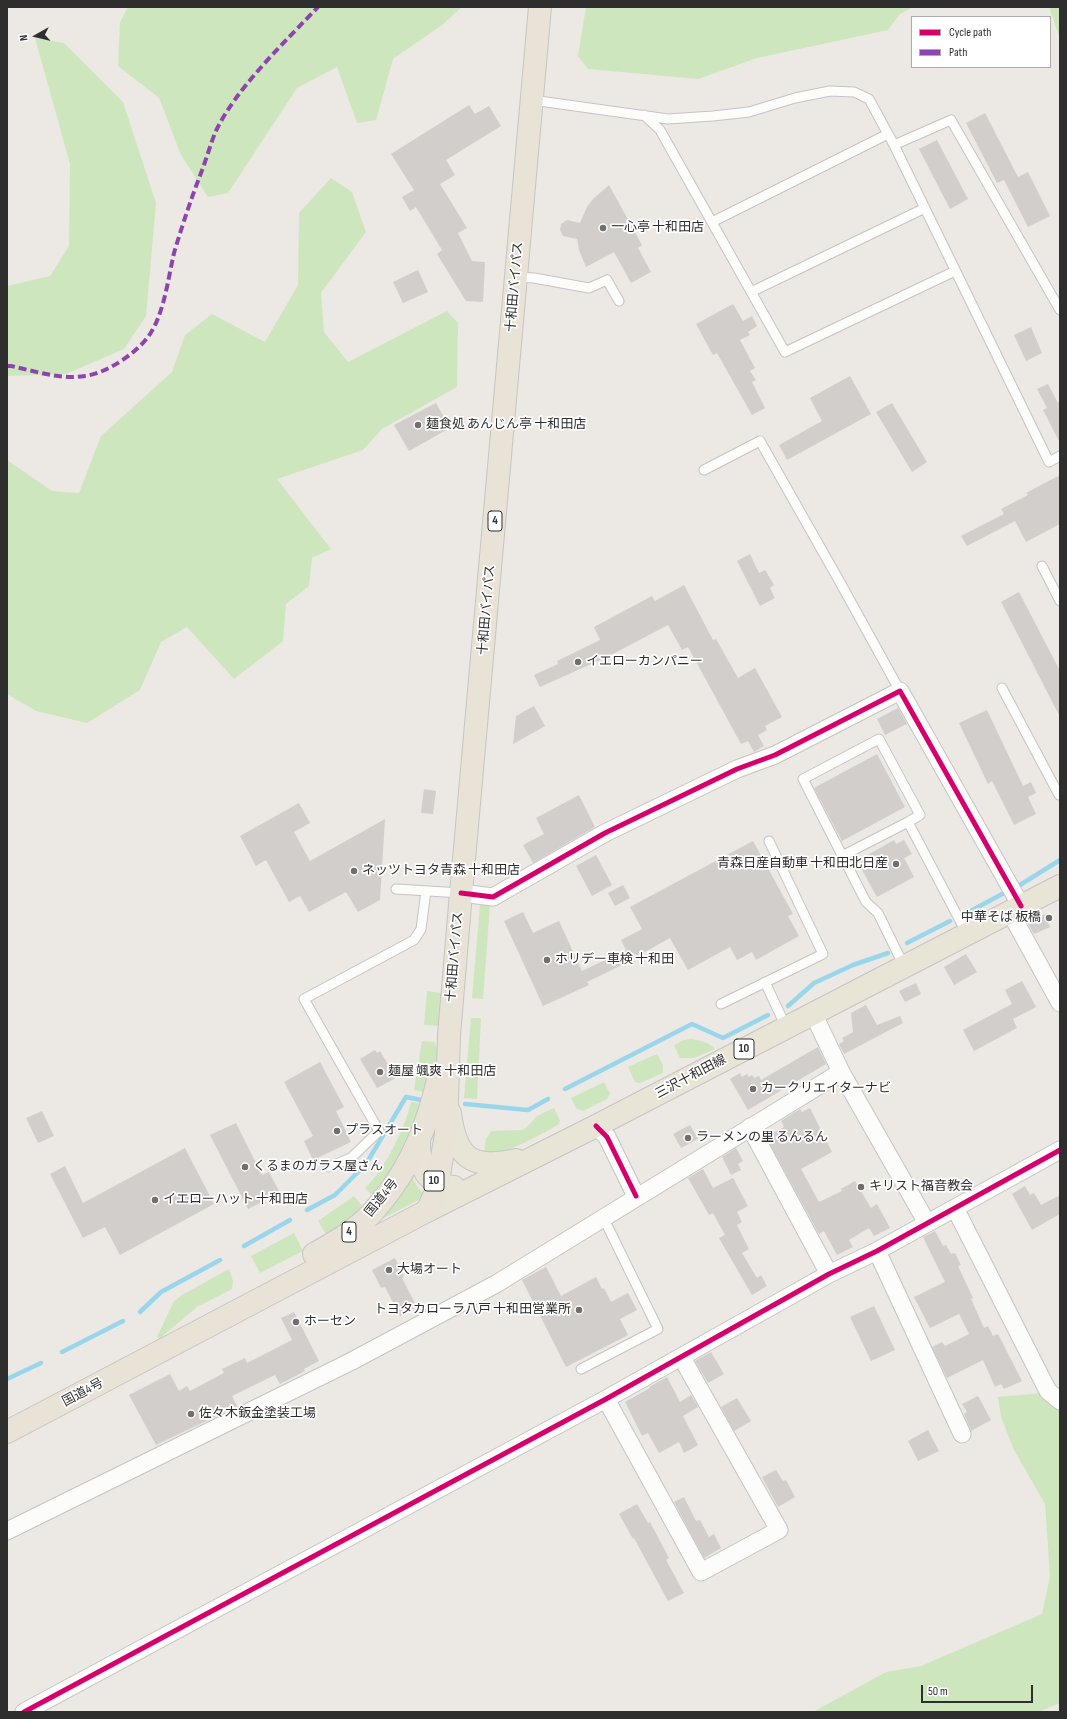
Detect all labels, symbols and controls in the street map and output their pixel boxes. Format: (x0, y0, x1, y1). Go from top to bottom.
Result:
north arrow (16, 16, 56, 56)
legend (911, 16, 1051, 68)
text: Cycle path (949, 25, 991, 40)
text: N (17, 34, 30, 42)
text: Path (949, 45, 967, 60)
place label: 一心亭 十和田店 (611, 220, 704, 236)
marker: 一心亭 十和田店 (598, 223, 608, 233)
street label: 十和田バイパス (503, 241, 527, 333)
place label: 麺食処 あんじん亭 十和田店 (426, 417, 586, 433)
marker: 麺食処 あんじん亭 十和田店 (413, 420, 423, 430)
road number: 4 (488, 511, 502, 531)
street label: 十和田バイパス (475, 564, 499, 656)
place label: イエローカンパニー (586, 654, 703, 670)
marker: イエローカンパニー (573, 657, 583, 667)
place label: 青森日産自動車 十和田北日産 (717, 856, 888, 872)
marker: 青森日産自動車 十和田北日産 (891, 859, 901, 869)
place label: ネッツトヨタ青森 十和田店 (362, 863, 520, 879)
marker: ネッツトヨタ青森 十和田店 (349, 866, 359, 876)
place label: 中華そば 板橋 (961, 910, 1041, 926)
street label: 十和田バイパス (443, 911, 467, 1003)
marker: 中華そば 板橋 (1044, 913, 1054, 923)
place label: ホリデー車検 十和田 (555, 952, 674, 968)
marker: ホリデー車検 十和田 (542, 955, 552, 965)
road number: 10 (734, 1039, 754, 1059)
street label: 三沢十和田線 (653, 1052, 729, 1102)
place label: 麺屋 颯爽 十和田店 (388, 1064, 496, 1080)
marker: 麺屋 颯爽 十和田店 (375, 1067, 385, 1077)
place label: カークリエイターナビ (761, 1081, 891, 1097)
marker: カークリエイターナビ (748, 1084, 758, 1094)
place label: プラスオート (345, 1123, 423, 1139)
marker: プラスオート (332, 1126, 342, 1136)
place label: ラーメンの里 るんるん (696, 1130, 828, 1146)
marker: ラーメンの里 るんるん (683, 1133, 693, 1143)
place label: くるまのガラス屋さん (253, 1159, 383, 1175)
marker: くるまのガラス屋さん (240, 1162, 250, 1172)
road number: 10 (424, 1171, 444, 1191)
street label: 国道4号 (362, 1176, 402, 1220)
place label: キリスト福音教会 (869, 1179, 973, 1195)
marker: キリスト福音教会 (856, 1182, 866, 1192)
place label: イエローハット 十和田店 (163, 1192, 308, 1208)
marker: イエローハット 十和田店 (150, 1195, 160, 1205)
road number: 4 (342, 1222, 356, 1242)
place label: 大場オート (397, 1262, 462, 1278)
marker: 大場オート (384, 1265, 394, 1275)
place label: トヨタカローラ八戸 十和田営業所 (374, 1302, 571, 1318)
marker: トヨタカローラ八戸 十和田営業所 (574, 1305, 584, 1315)
place label: ホーセン (304, 1314, 356, 1330)
marker: ホーセン (291, 1317, 301, 1327)
street label: 国道4号 (60, 1376, 106, 1410)
place label: 佐々木鈑金塗装工場 (199, 1406, 316, 1422)
marker: 佐々木鈑金塗装工場 (186, 1409, 196, 1419)
scale bar (923, 1677, 1035, 1703)
text: 50 m (928, 1684, 948, 1699)

